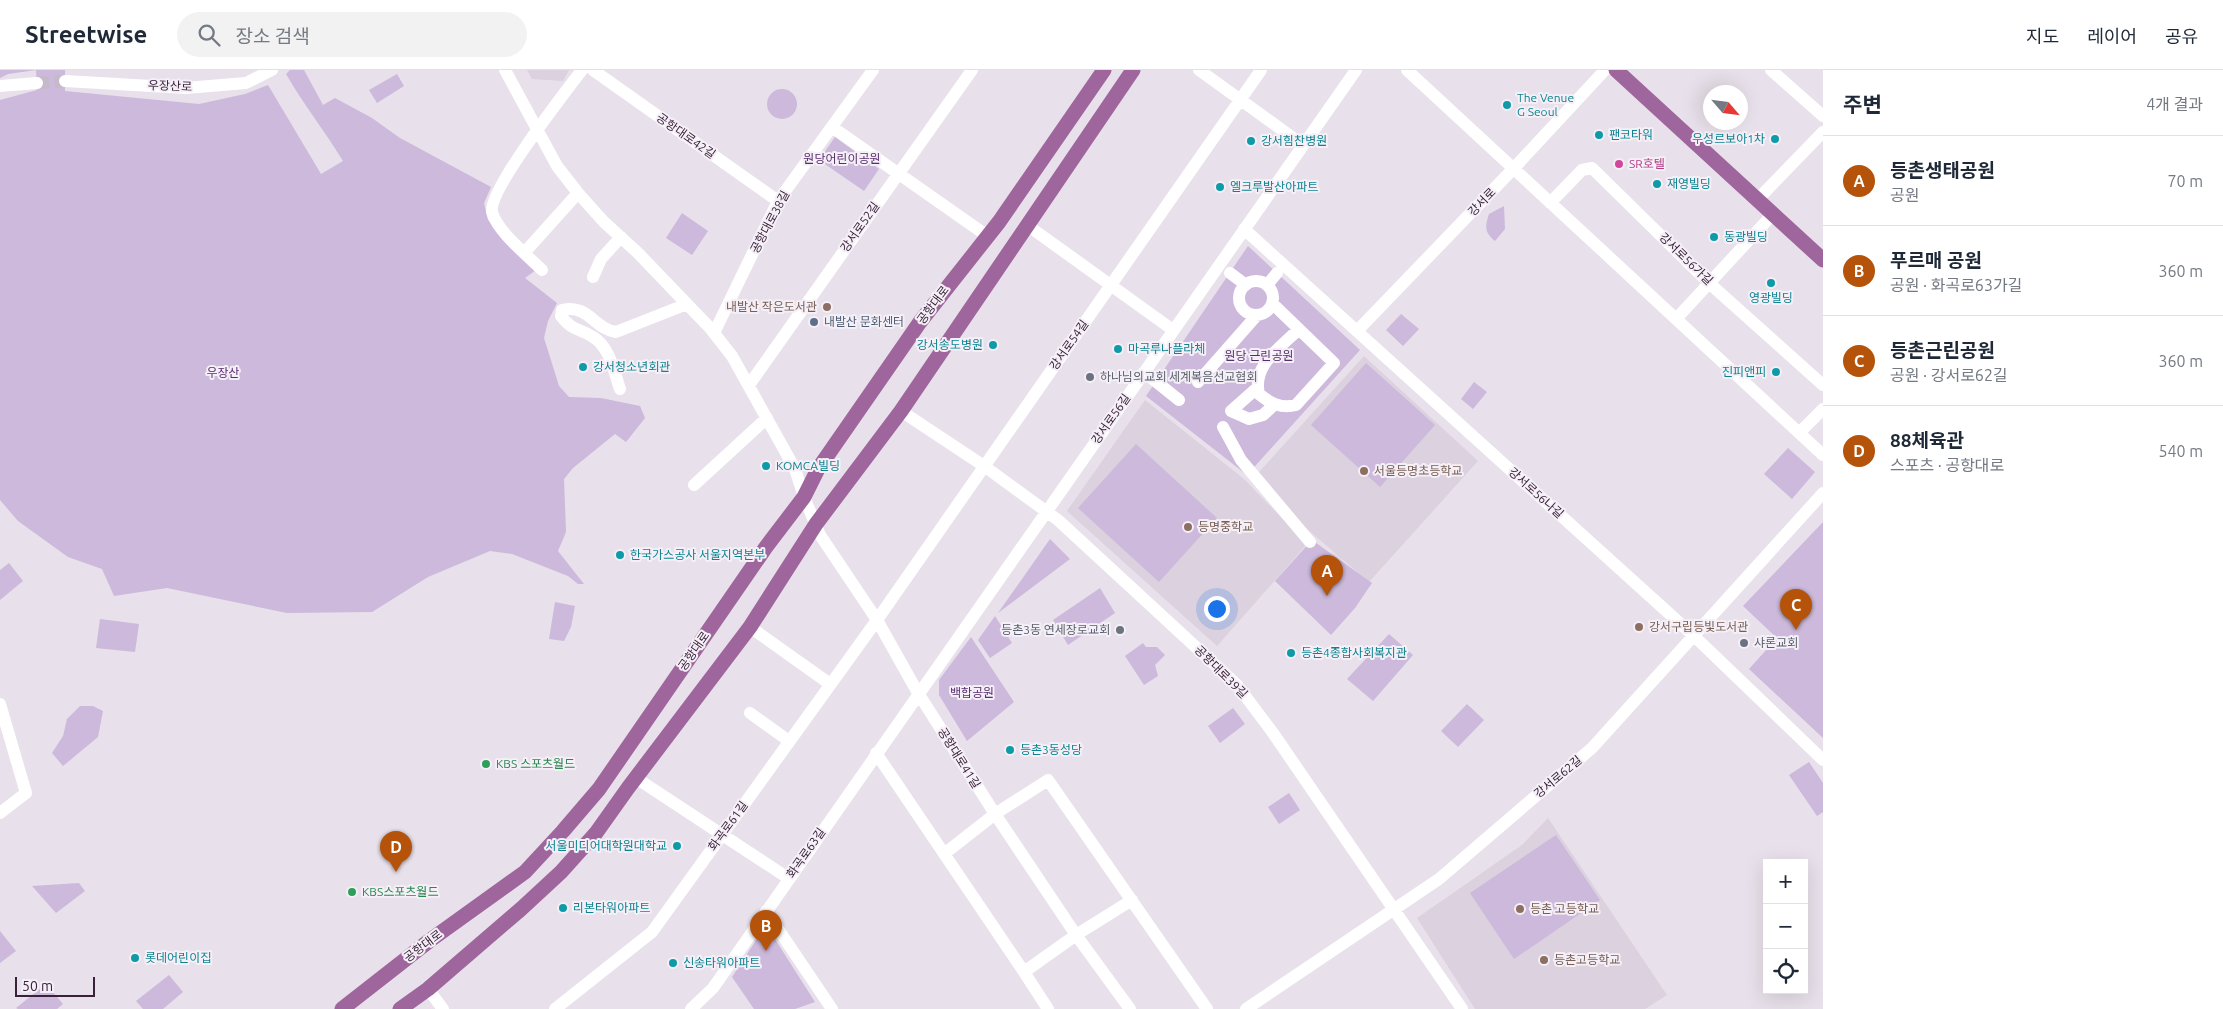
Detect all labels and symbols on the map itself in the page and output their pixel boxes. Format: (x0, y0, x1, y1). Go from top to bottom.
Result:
street label: 우장산로 (148, 78, 192, 93)
north arrow (1703, 85, 1748, 130)
place label: The Venue G Seoul (1517, 91, 1574, 118)
marker: The Venue G Seoul (1501, 99, 1513, 111)
street label: 공항대로42길 (654, 111, 718, 161)
place label: 팬코타워 (1609, 128, 1653, 141)
marker: 팬코타워 (1593, 129, 1605, 141)
place label: 우성르보아1차 (1692, 132, 1765, 145)
marker: 우성르보아1차 (1769, 133, 1781, 145)
place label: 강서힘찬병원 (1261, 134, 1327, 147)
marker: 강서힘찬병원 (1245, 135, 1257, 147)
park label: 원당어린이공원 (803, 152, 881, 165)
place label: SR호텔 (1629, 157, 1665, 170)
marker: SR호텔 (1613, 158, 1625, 170)
place label: 재영빌딩 (1667, 177, 1711, 190)
marker: 재영빌딩 (1651, 178, 1663, 190)
place label: 엘크루발산아파트 (1230, 180, 1318, 193)
marker: 엘크루발산아파트 (1214, 181, 1226, 193)
street label: 강서로 (1465, 185, 1498, 218)
street label: 공항대로38길 (748, 188, 791, 255)
street label: 강서로52길 (838, 199, 881, 254)
street label: 강서로56가길 (1657, 230, 1716, 287)
place label: 동광빌딩 (1724, 230, 1768, 243)
marker: 동광빌딩 (1708, 231, 1720, 243)
marker: 영광빌딩 (1765, 277, 1777, 289)
street label: 공항대로 (914, 283, 951, 326)
place label: 영광빌딩 (1749, 291, 1793, 304)
place label: 내발산 작은도서관 (726, 300, 817, 313)
marker: 내발산 작은도서관 (821, 301, 833, 313)
place label: 내발산 문화센터 (824, 315, 904, 328)
marker: 내발산 문화센터 (808, 316, 820, 328)
street label: 강서로54길 (1047, 317, 1090, 372)
place label: 강서송도병원 (917, 338, 983, 351)
marker: 강서송도병원 (987, 339, 999, 351)
place label: 마곡루나플라체 (1128, 342, 1205, 355)
marker: 마곡루나플라체 (1112, 343, 1124, 355)
park label: 원당 근린공원 (1225, 349, 1294, 362)
place label: 강서청소년회관 (593, 360, 670, 373)
marker: 강서청소년회관 (577, 361, 589, 373)
place label: 진피앤피 (1722, 365, 1766, 378)
park label: 우장산 (206, 366, 240, 379)
marker: 진피앤피 (1770, 366, 1782, 378)
place label: 하나님의교회 세계복음선교협회 (1100, 370, 1257, 383)
marker: 하나님의교회 세계복음선교협회 (1084, 371, 1096, 383)
street label: 강서로56길 (1089, 391, 1132, 446)
place label: KOMCA빌딩 (776, 459, 840, 472)
marker: KOMCA빌딩 (760, 460, 772, 472)
place label: 서울등명초등학교 (1374, 464, 1462, 477)
marker: 서울등명초등학교 (1358, 465, 1370, 477)
street label: 강서로56나길 (1506, 465, 1566, 520)
place label: 등명중학교 (1198, 520, 1253, 533)
marker: 등명중학교 (1182, 521, 1194, 533)
place label: 한국가스공사 서울지역본부 (630, 548, 765, 561)
marker: 한국가스공사 서울지역본부 (614, 549, 626, 561)
pin: A (1311, 555, 1343, 596)
pin: C (1780, 589, 1812, 630)
your location (1204, 596, 1230, 622)
place label: 강서구립등빛도서관 (1649, 620, 1748, 633)
marker: 강서구립등빛도서관 (1633, 621, 1645, 633)
place label: 등촌3동 연세장로교회 (1001, 623, 1110, 636)
marker: 등촌3동 연세장로교회 (1114, 624, 1126, 636)
street label: 공항대로 (676, 629, 712, 673)
place label: 샤론교회 (1754, 636, 1798, 649)
marker: 샤론교회 (1738, 637, 1750, 649)
street label: 공항대로39길 (1192, 643, 1250, 701)
place label: 등촌4종합사회복지관 (1301, 646, 1407, 659)
marker: 등촌4종합사회복지관 (1285, 647, 1297, 659)
park label: 백합공원 (950, 686, 994, 699)
street label: 공항대로41길 (936, 725, 983, 790)
place label: 등촌3동성당 (1020, 743, 1082, 756)
marker: 등촌3동성당 (1004, 744, 1016, 756)
street label: 강서로62길 (1531, 753, 1584, 800)
place label: KBS 스포츠월드 (496, 757, 575, 770)
marker: KBS 스포츠월드 (480, 758, 492, 770)
street label: 화곡로61길 (705, 799, 750, 853)
street label: 화곡로63길 (784, 825, 827, 880)
pin: D (380, 831, 412, 872)
place label: 서울미디어대학원대학교 (546, 839, 667, 852)
marker: 서울미디어대학원대학교 (671, 840, 683, 852)
place label: KBS스포츠월드 (362, 885, 438, 898)
marker: KBS스포츠월드 (346, 886, 358, 898)
place label: 리본타워아파트 (573, 901, 650, 914)
marker: 리본타워아파트 (557, 902, 569, 914)
place label: 등촌 고등학교 (1530, 902, 1599, 915)
marker: 등촌 고등학교 (1514, 903, 1526, 915)
pin: B (750, 910, 782, 951)
street label: 공항대로 (401, 927, 444, 964)
place label: 롯데어린이집 (145, 951, 211, 964)
marker: 롯데어린이집 (129, 952, 141, 964)
place label: 등촌고등학교 (1554, 953, 1620, 966)
marker: 등촌고등학교 (1538, 954, 1550, 966)
place label: 신송타워아파트 (683, 956, 760, 969)
marker: 신송타워아파트 (667, 957, 679, 969)
scale bar (15, 974, 95, 997)

